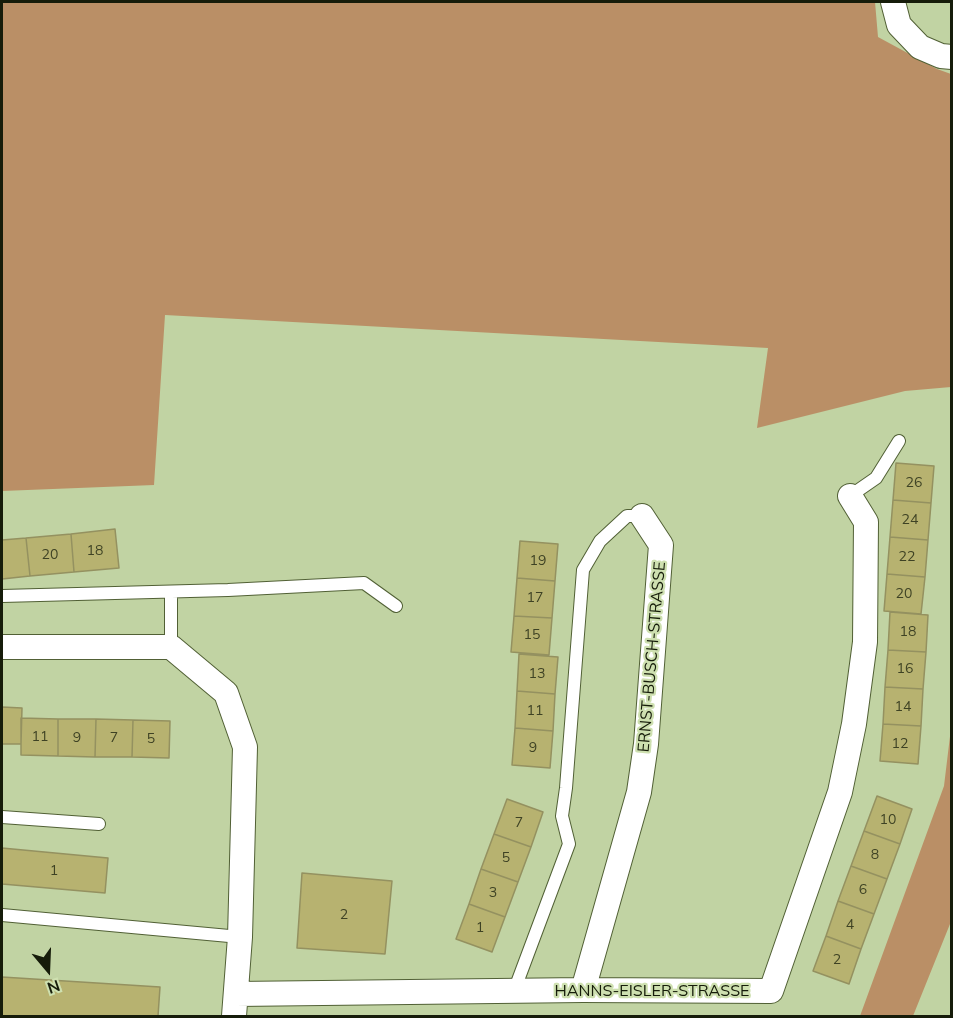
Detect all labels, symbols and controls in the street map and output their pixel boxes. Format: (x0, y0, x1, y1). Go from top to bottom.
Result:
house number: 26 (906, 475, 922, 491)
house number: 24 (902, 512, 918, 528)
house number: 18 (87, 543, 103, 559)
house number: 20 (42, 547, 58, 563)
house number: 22 (899, 549, 915, 565)
house number: 19 (530, 553, 546, 569)
street label: ERNST-BUSCH-STRASSE (634, 561, 670, 753)
house number: 20 (896, 586, 912, 602)
house number: 17 (527, 590, 543, 606)
house number: 18 (900, 624, 916, 640)
house number: 15 (524, 627, 540, 643)
house number: 16 (897, 661, 913, 677)
house number: 13 (529, 666, 545, 682)
house number: 14 (895, 699, 911, 715)
house number: 11 (527, 703, 543, 719)
house number: 11 (32, 729, 48, 745)
house number: 9 (73, 730, 81, 746)
house number: 7 (110, 730, 118, 746)
house number: 5 (147, 731, 155, 747)
house number: 12 (892, 736, 908, 752)
house number: 9 (529, 740, 537, 756)
house number: 10 (880, 812, 896, 828)
house number: 7 (515, 815, 523, 831)
house number: 8 (871, 847, 879, 863)
house number: 5 (502, 850, 510, 866)
house number: 1 (50, 863, 58, 879)
house number: 6 (859, 882, 867, 898)
house number: 3 (489, 885, 497, 901)
house number: 2 (340, 907, 348, 923)
house number: 4 (846, 917, 854, 933)
house number: 1 (476, 920, 484, 936)
north arrow (18, 940, 78, 1000)
house number: 2 (833, 952, 841, 968)
text: N (45, 976, 63, 998)
street label: HANNS-EISLER-STRASSE (554, 981, 750, 1001)

